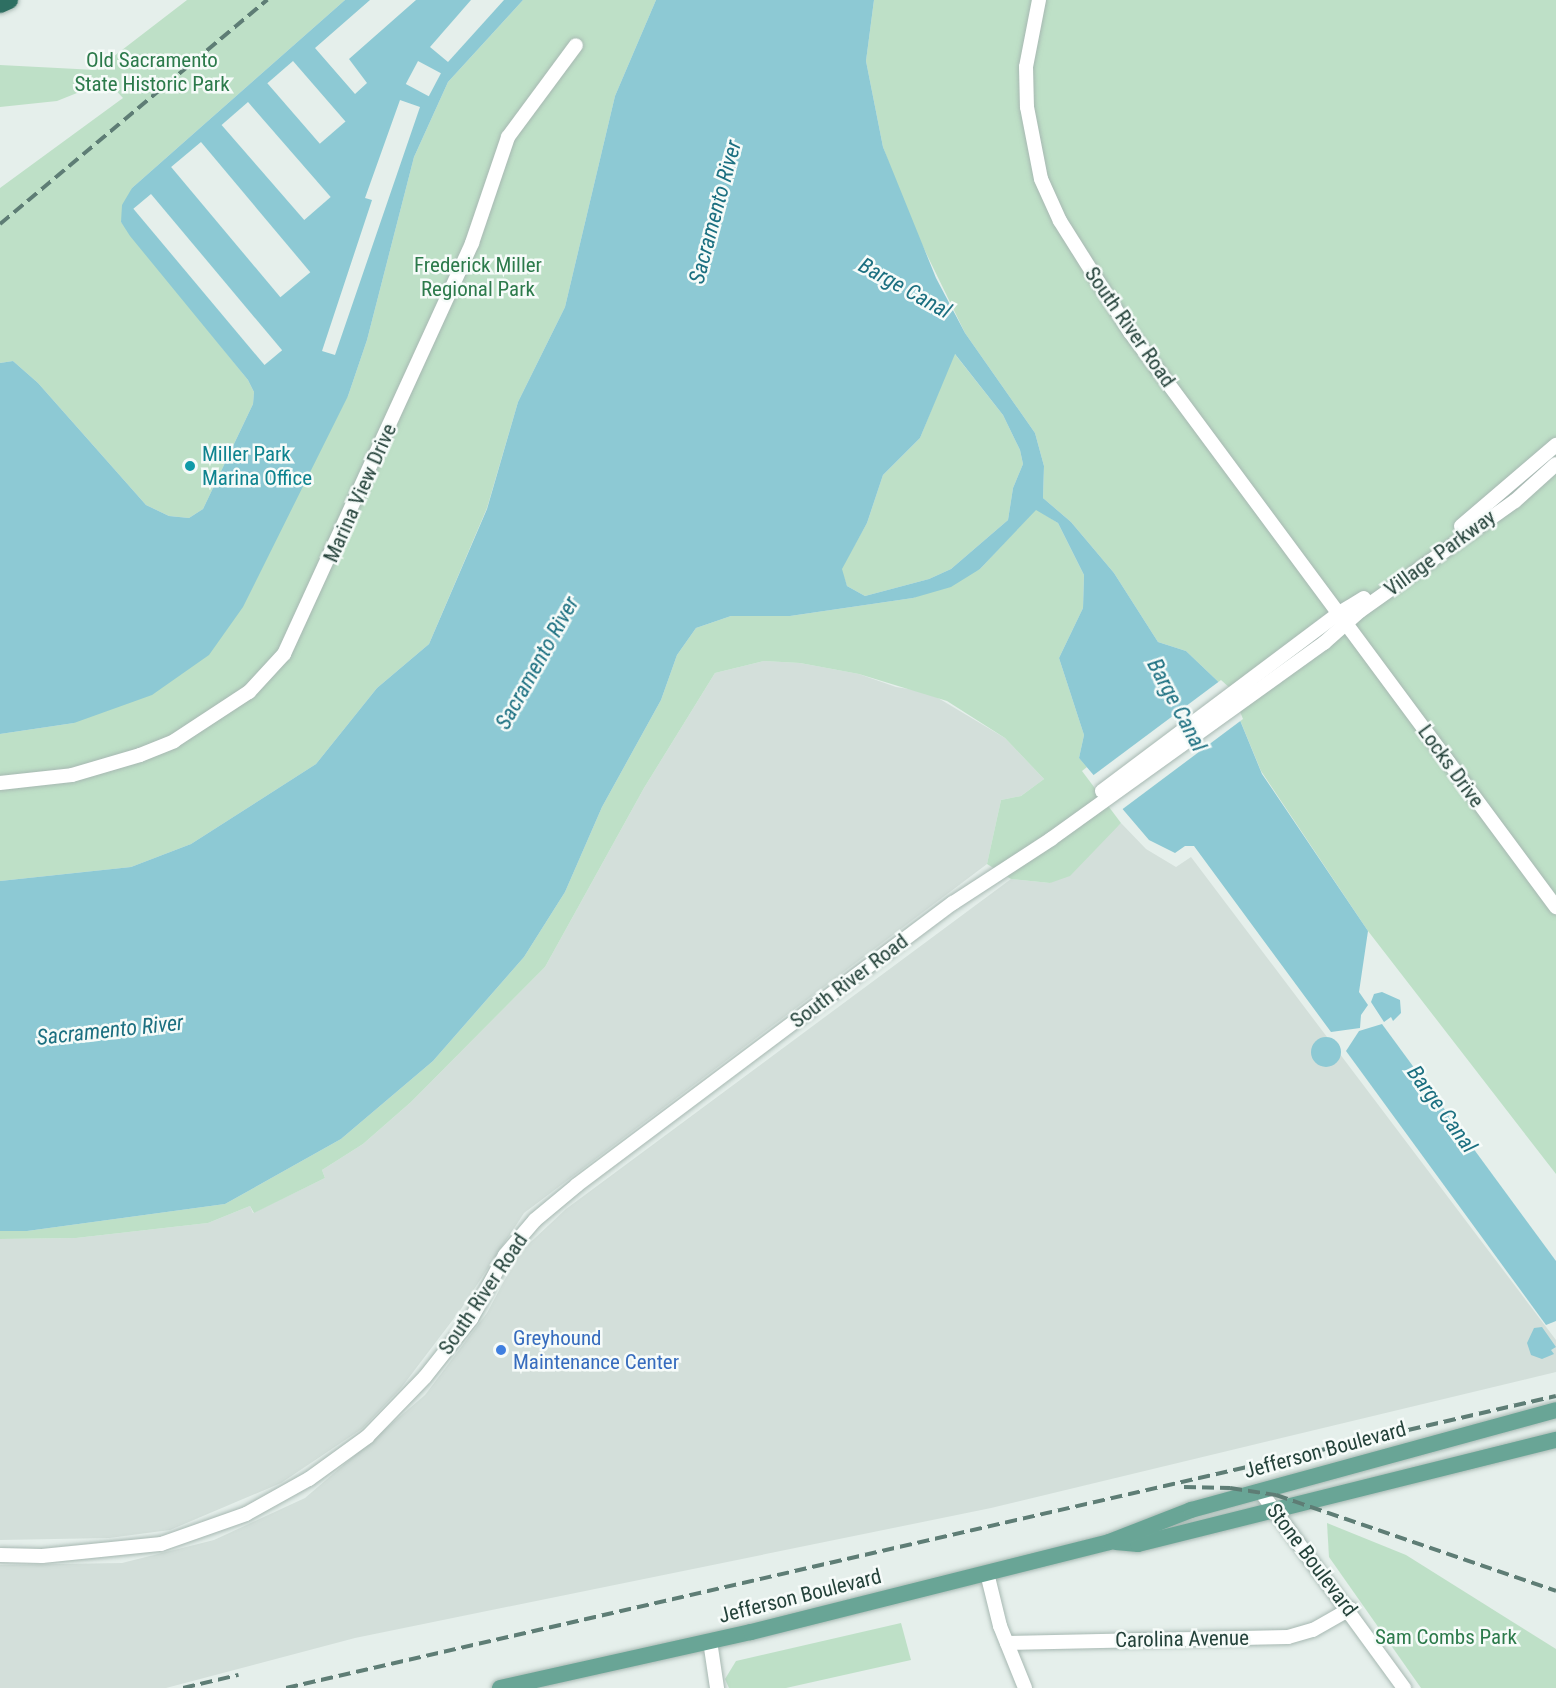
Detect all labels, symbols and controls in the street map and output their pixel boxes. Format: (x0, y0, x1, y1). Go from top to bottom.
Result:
park label: Old Sacramento State Historic Park (74, 47, 230, 97)
water label: Sacramento River (683, 137, 747, 287)
park label: Frederick Miller Regional Park (414, 252, 542, 302)
water label: Barge Canal (854, 252, 956, 324)
street label: South River Road (1079, 262, 1181, 392)
street label: Marina View Drive (318, 420, 402, 566)
place label: Miller Park Marina Office (202, 441, 312, 491)
marker: Miller Park Marina Office (183, 459, 197, 473)
street label: Village Parkway (1380, 504, 1500, 602)
water label: Sacramento River (490, 592, 584, 734)
water label: Barge Canal (1142, 654, 1212, 756)
street label: Locks Drive (1413, 720, 1489, 812)
street label: South River Road (785, 929, 913, 1033)
water label: Sacramento River (35, 1009, 185, 1051)
water label: Barge Canal (1401, 1060, 1483, 1158)
street label: South River Road (433, 1229, 533, 1359)
place label: Greyhound Maintenance Center (513, 1325, 679, 1375)
marker: Greyhound Maintenance Center (494, 1343, 508, 1357)
street label: Jefferson Boulevard (1241, 1416, 1409, 1484)
street label: Stone Boulevard (1261, 1499, 1363, 1621)
street label: Jefferson Boulevard (716, 1564, 884, 1628)
park label: Sam Combs Park (1375, 1624, 1517, 1650)
street label: Carolina Avenue (1115, 1625, 1249, 1653)

